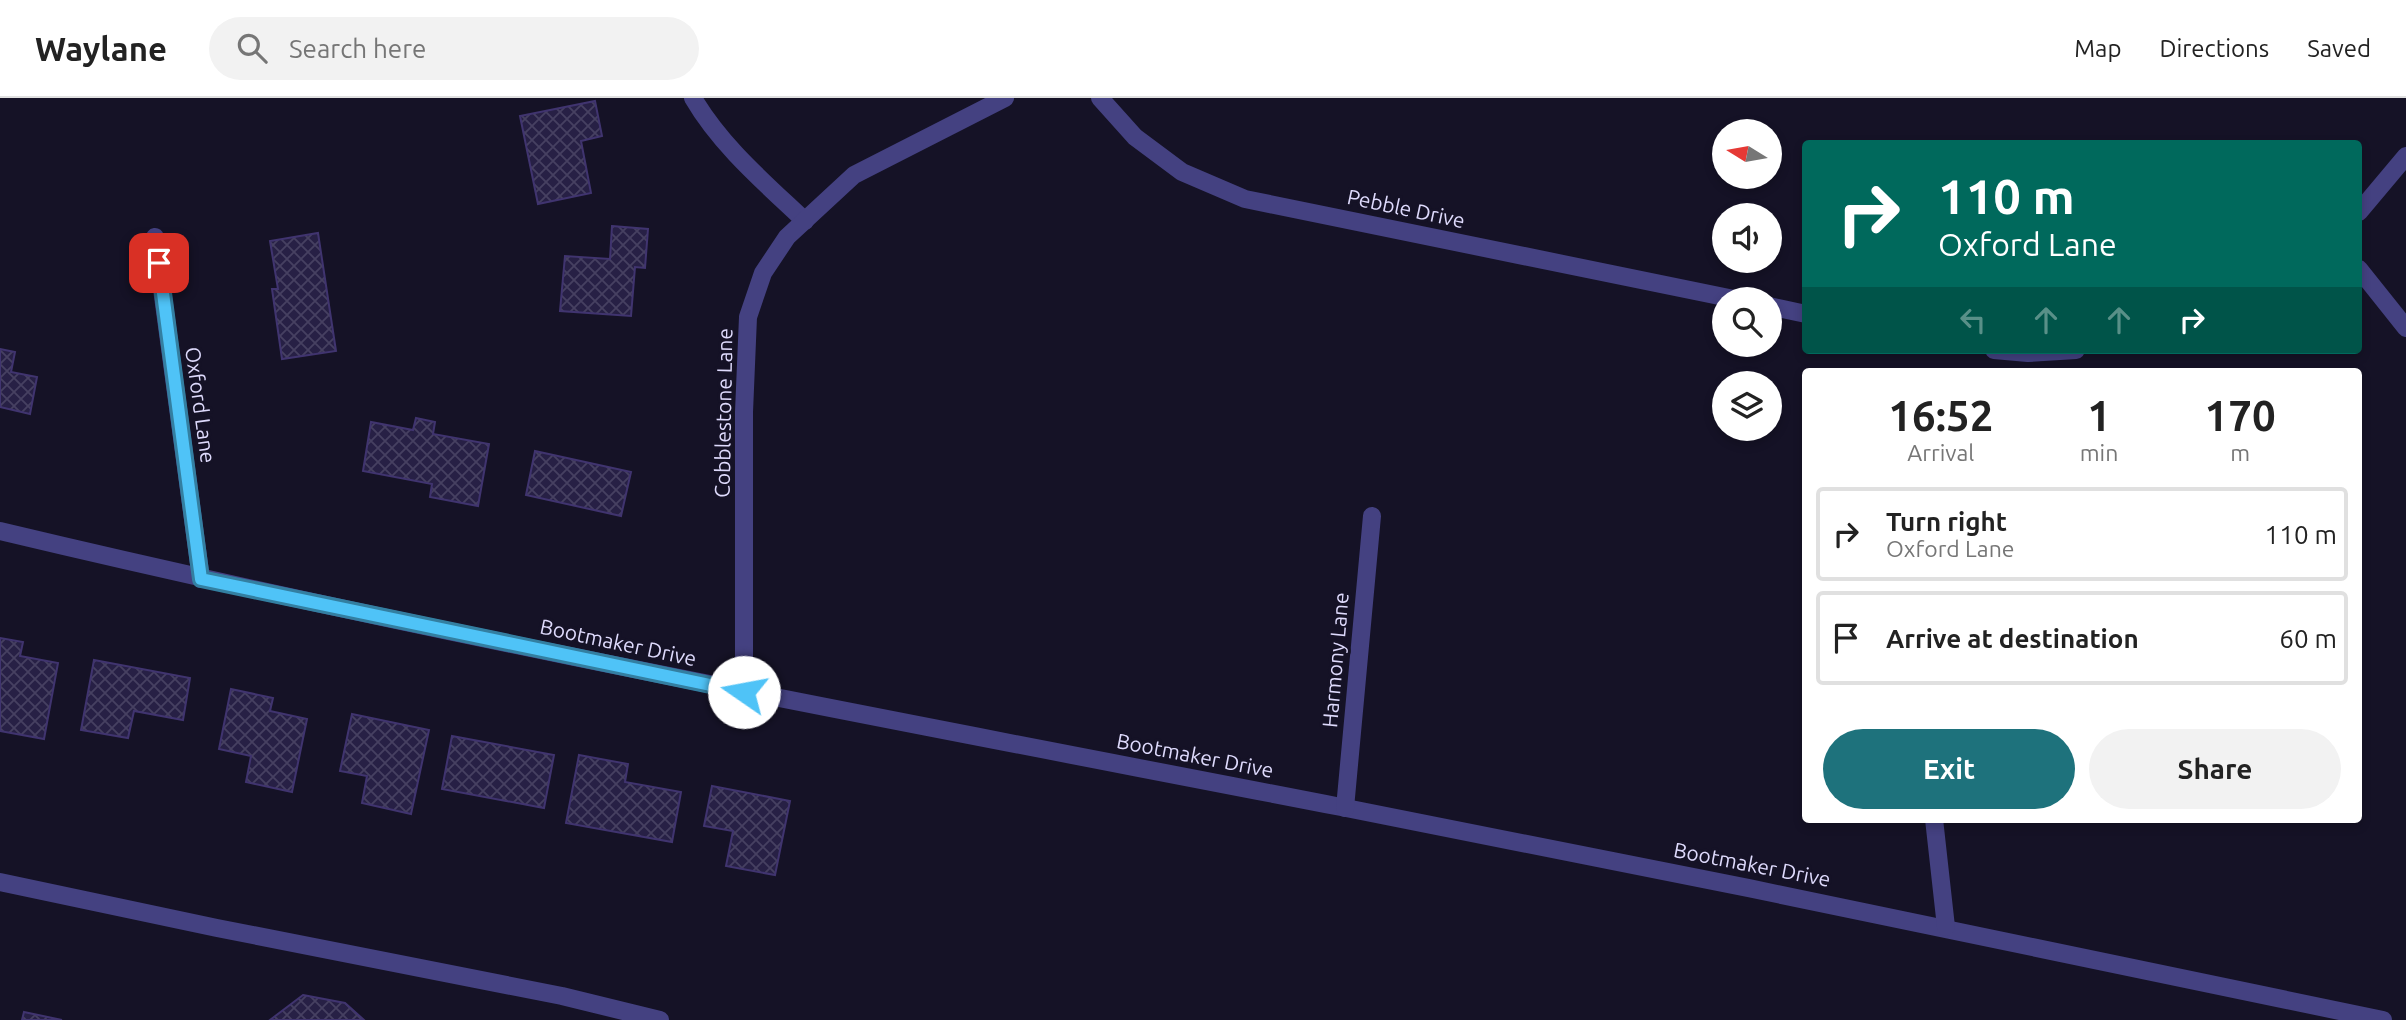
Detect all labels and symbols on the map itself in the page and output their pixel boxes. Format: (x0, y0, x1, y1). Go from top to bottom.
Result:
north arrow (1712, 119, 1782, 189)
street label: Pebble Drive (1345, 184, 1467, 232)
pin (129, 233, 189, 293)
street label: Cobblestone Lane (710, 328, 736, 498)
street label: Oxford Lane (181, 345, 221, 465)
street label: Harmony Lane (1317, 591, 1353, 729)
street label: Bootmaker Drive (538, 614, 699, 670)
position arrow (707, 655, 781, 729)
street label: Bootmaker Drive (1115, 728, 1276, 782)
street label: Bootmaker Drive (1672, 837, 1833, 891)

